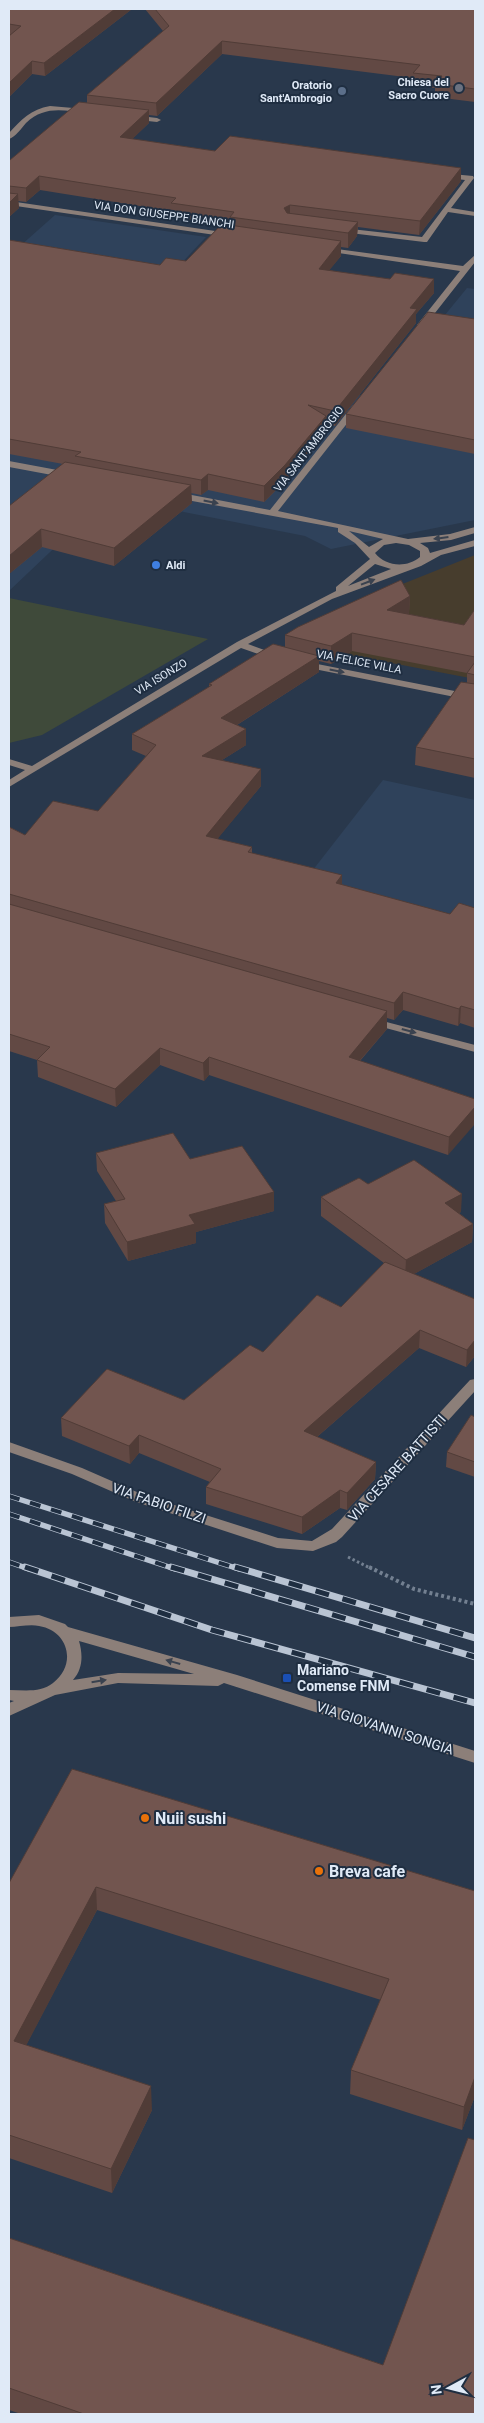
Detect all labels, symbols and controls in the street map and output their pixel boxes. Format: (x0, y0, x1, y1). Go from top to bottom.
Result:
place label: Chiesa del Sacro Cuore (388, 76, 449, 102)
place label: Oratorio Sant'Ambrogio (260, 79, 332, 105)
marker: Chiesa del Sacro Cuore (453, 82, 465, 94)
marker: Oratorio Sant'Ambrogio (336, 85, 348, 97)
street label: VIA DON GIUSEPPE BIANCHI (93, 199, 235, 231)
street label: VIA SANT'AMBROGIO (271, 404, 347, 494)
one-way arrow (204, 498, 219, 506)
one-way arrow (433, 534, 449, 542)
marker: Aldi (150, 559, 162, 571)
place label: Aldi (166, 559, 185, 572)
one-way arrow (361, 577, 375, 585)
street label: VIA FELICE VILLA (315, 647, 404, 677)
street label: VIA ISONZO (132, 656, 190, 698)
one-way arrow (330, 667, 346, 675)
one-way arrow (401, 1027, 416, 1035)
street label: VIA CESARE BATTISTI (345, 1411, 449, 1525)
street label: VIA FABIO FILZI (110, 1479, 208, 1527)
one-way arrow (166, 1658, 181, 1666)
place label: Mariano Comense FNM (297, 1662, 390, 1694)
marker: Mariano Comense FNM (281, 1672, 293, 1684)
one-way arrow (91, 1677, 107, 1685)
street label: VIA GIOVANNI SONGIA (314, 1698, 456, 1758)
place label: Nuii sushi (155, 1809, 226, 1828)
marker: Nuii sushi (139, 1812, 151, 1824)
place label: Breva cafe (329, 1862, 405, 1881)
marker: Breva cafe (313, 1865, 325, 1877)
north arrow (424, 2363, 474, 2413)
text: N (428, 2384, 445, 2395)

